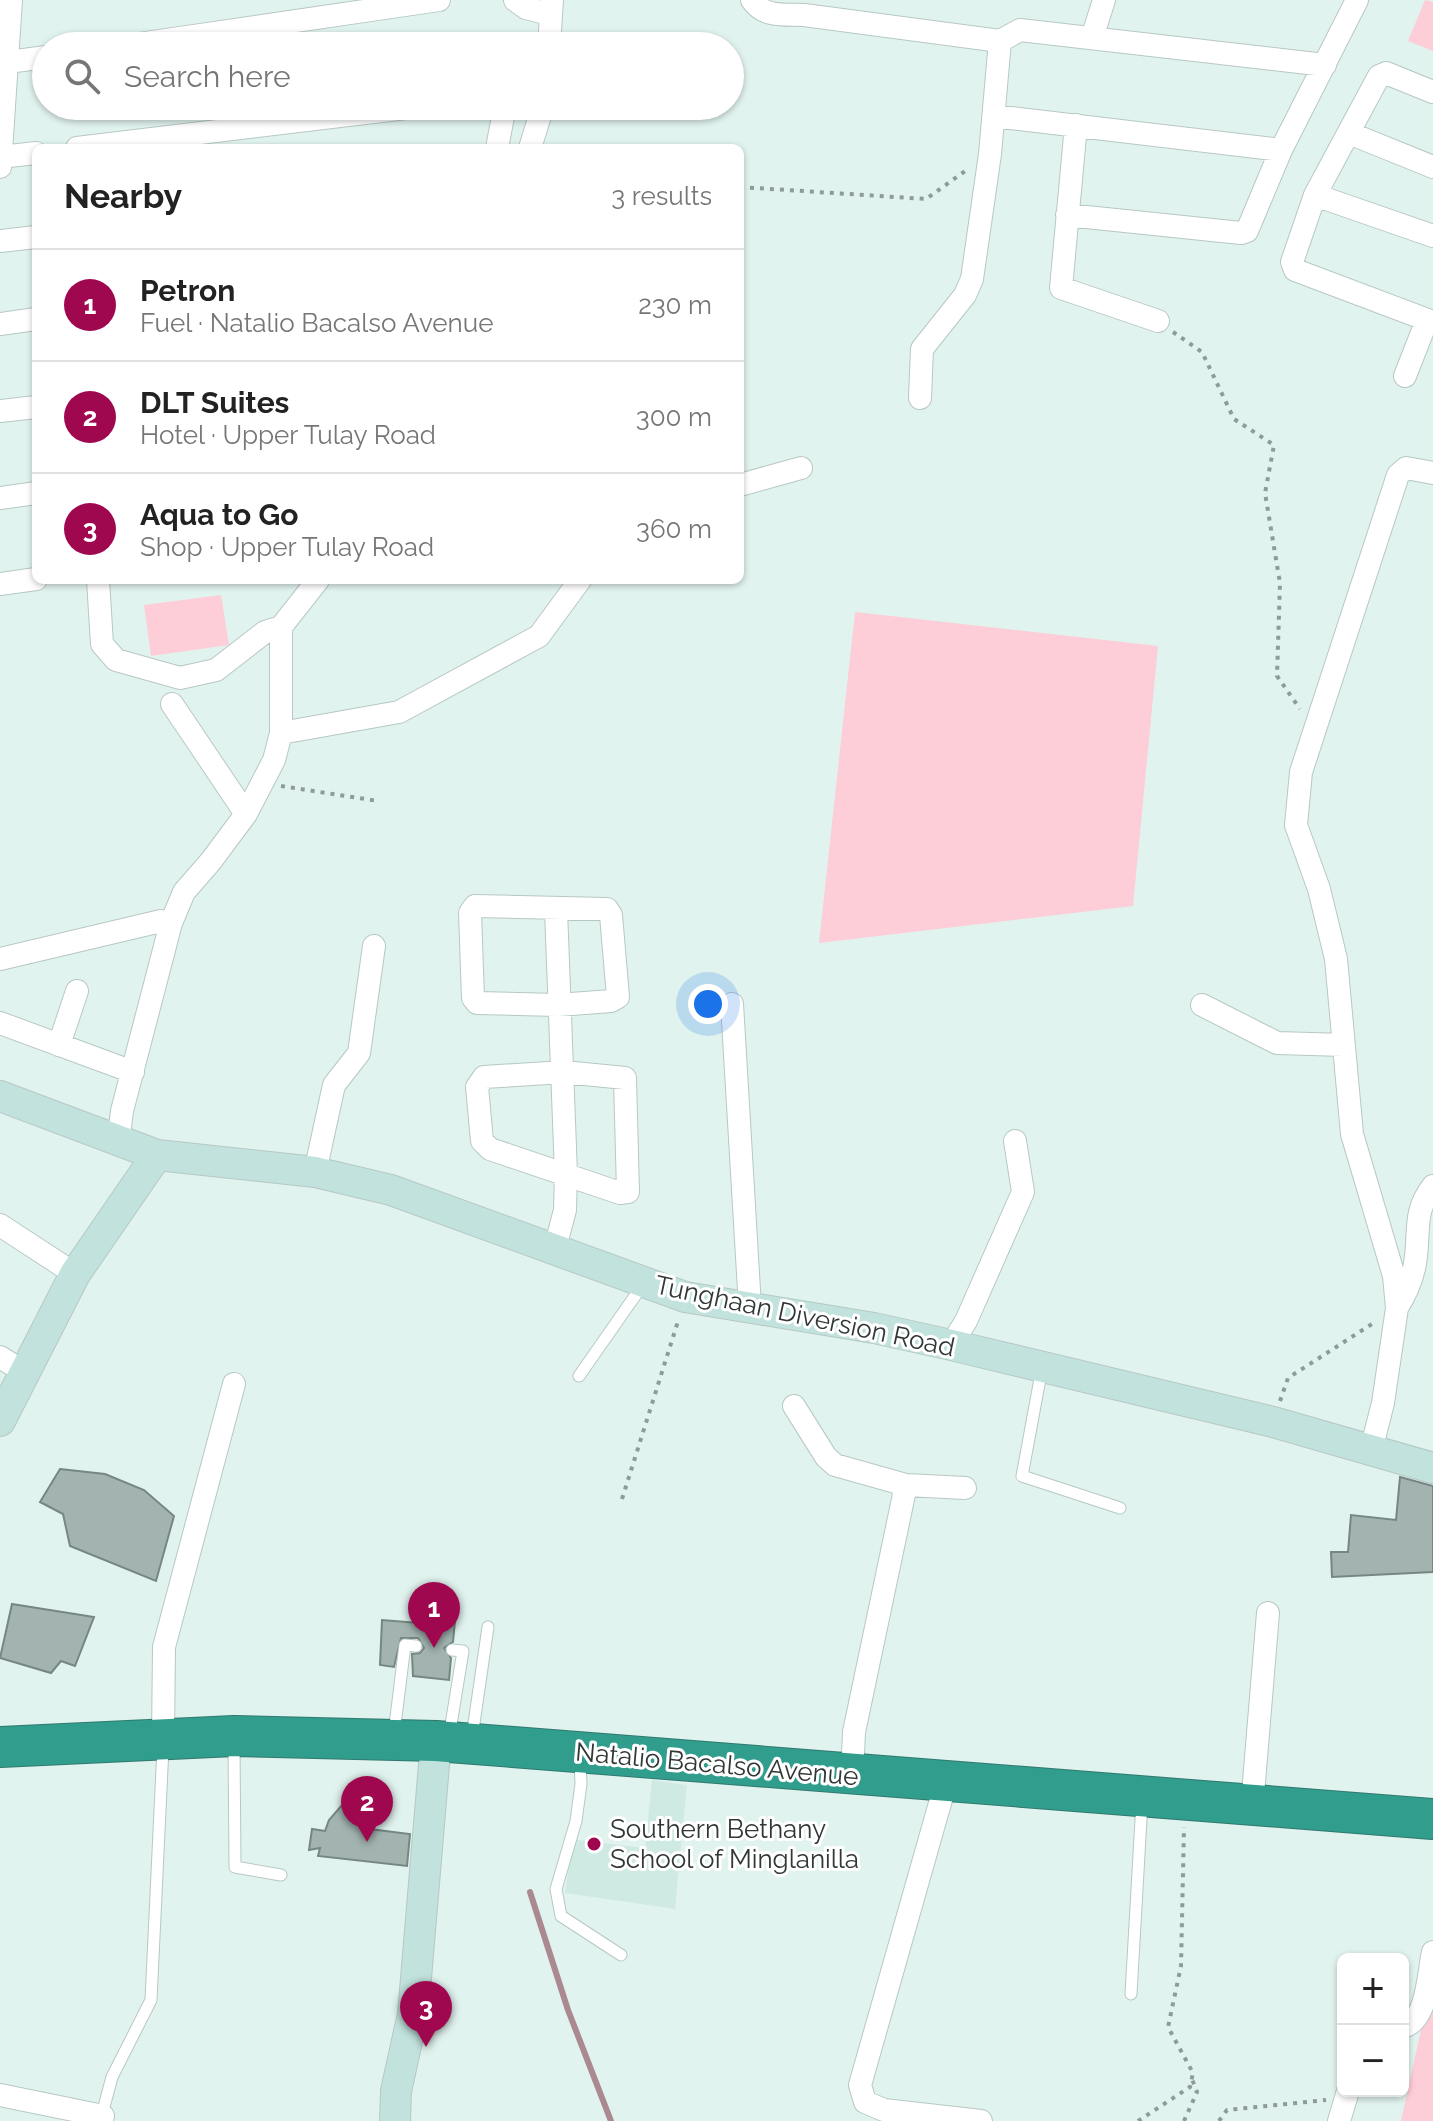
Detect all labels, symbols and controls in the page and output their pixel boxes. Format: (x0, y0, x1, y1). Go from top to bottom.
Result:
search box (32, 32, 744, 120)
icon: search (60, 54, 104, 98)
text: Search here (124, 59, 291, 94)
text: Nearby (64, 176, 182, 216)
text: 3 results (611, 181, 712, 211)
text: Petron (140, 273, 235, 308)
text: 1 (84, 290, 96, 320)
text: 230 m (638, 290, 712, 320)
text: Fuel · Natalio Bacalso Avenue (140, 308, 493, 338)
text: DLT Suites (140, 385, 289, 420)
text: 2 (83, 402, 97, 432)
text: 300 m (636, 402, 712, 432)
text: Hotel · Upper Tulay Road (140, 420, 436, 450)
text: Aqua to Go (140, 497, 298, 532)
text: 3 (83, 514, 97, 544)
text: 360 m (636, 514, 712, 544)
text: Shop · Upper Tulay Road (140, 532, 434, 562)
your location (688, 984, 728, 1024)
street label: Tunghaan Diversion Road (652, 1270, 958, 1362)
pin: 1 (408, 1582, 460, 1648)
street label: Natalio Bacalso Avenue (574, 1737, 860, 1791)
pin: 2 (341, 1776, 393, 1842)
place label: Southern Bethany School of Minglanilla (610, 1814, 859, 1874)
marker: Southern Bethany School of Minglanilla (585, 1835, 603, 1853)
map controls (1337, 1953, 1409, 2097)
button: + (1337, 1953, 1409, 2025)
pin: 3 (400, 1981, 452, 2047)
button: − (1337, 2025, 1409, 2097)

